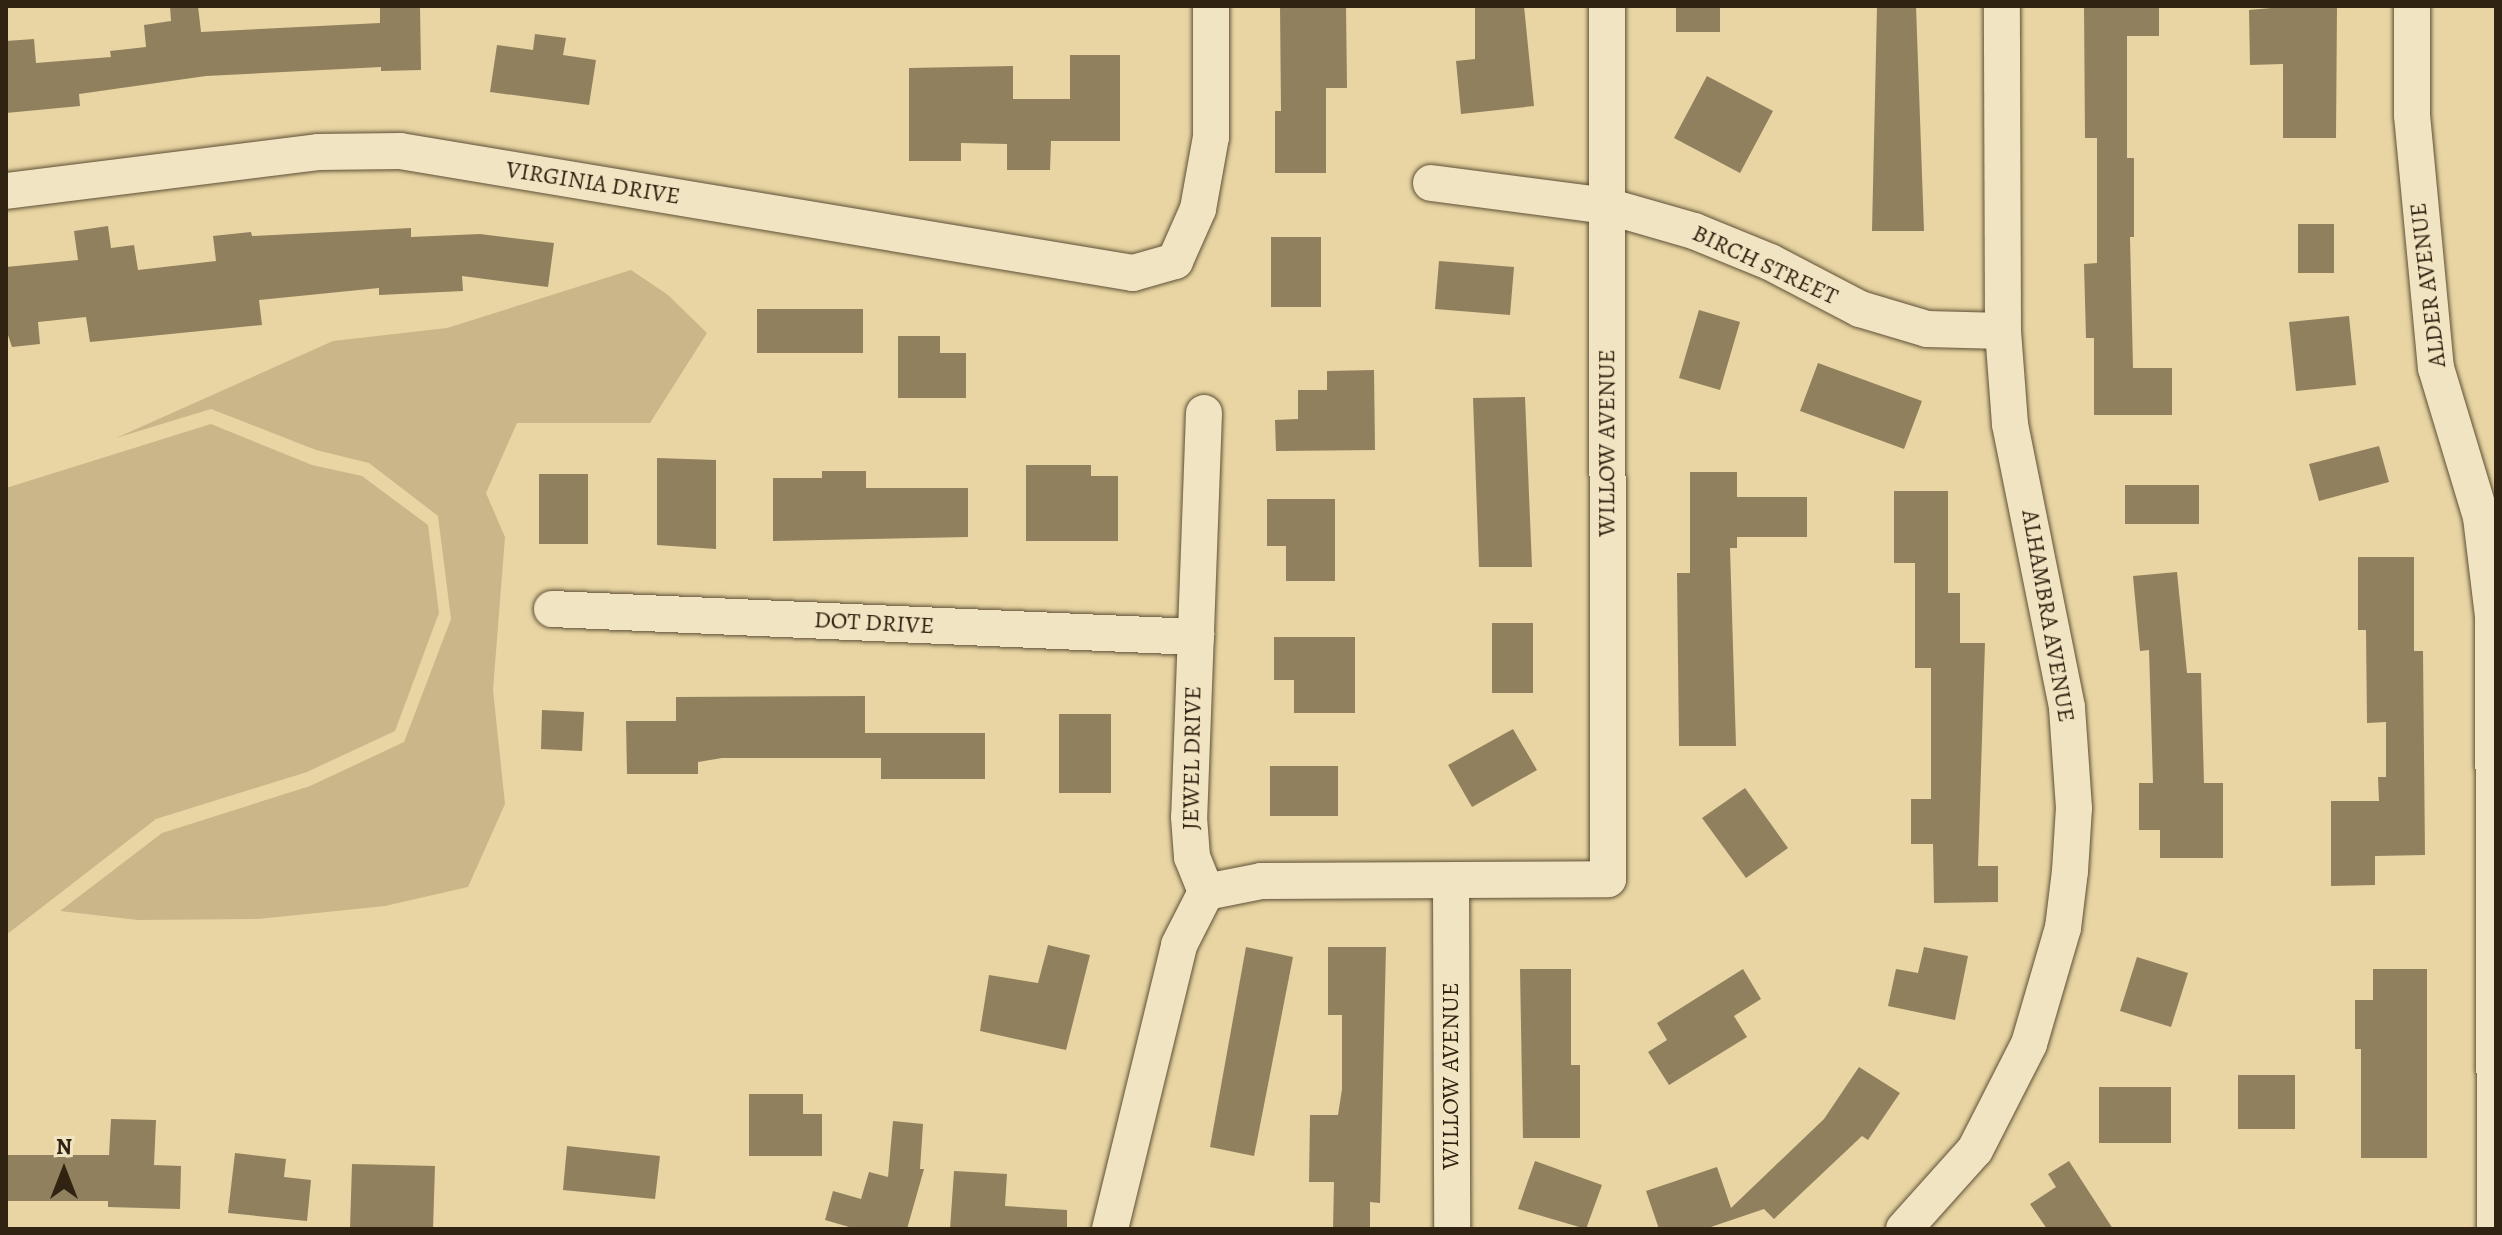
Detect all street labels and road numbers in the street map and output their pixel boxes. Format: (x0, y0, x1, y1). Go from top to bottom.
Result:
street label: VIRGINIA DRIVE (504, 155, 682, 211)
street label: ALDER AVENUE (2404, 201, 2452, 369)
street label: BIRCH STREET (1688, 219, 1842, 311)
street label: WILLOW AVENUE (1593, 349, 1621, 537)
street label: ALHAMBRA AVENUE (2015, 507, 2081, 725)
street label: DOT DRIVE (813, 605, 935, 641)
street label: JEWEL DRIVE (1176, 686, 1208, 830)
street label: WILLOW AVENUE (1437, 982, 1465, 1170)

